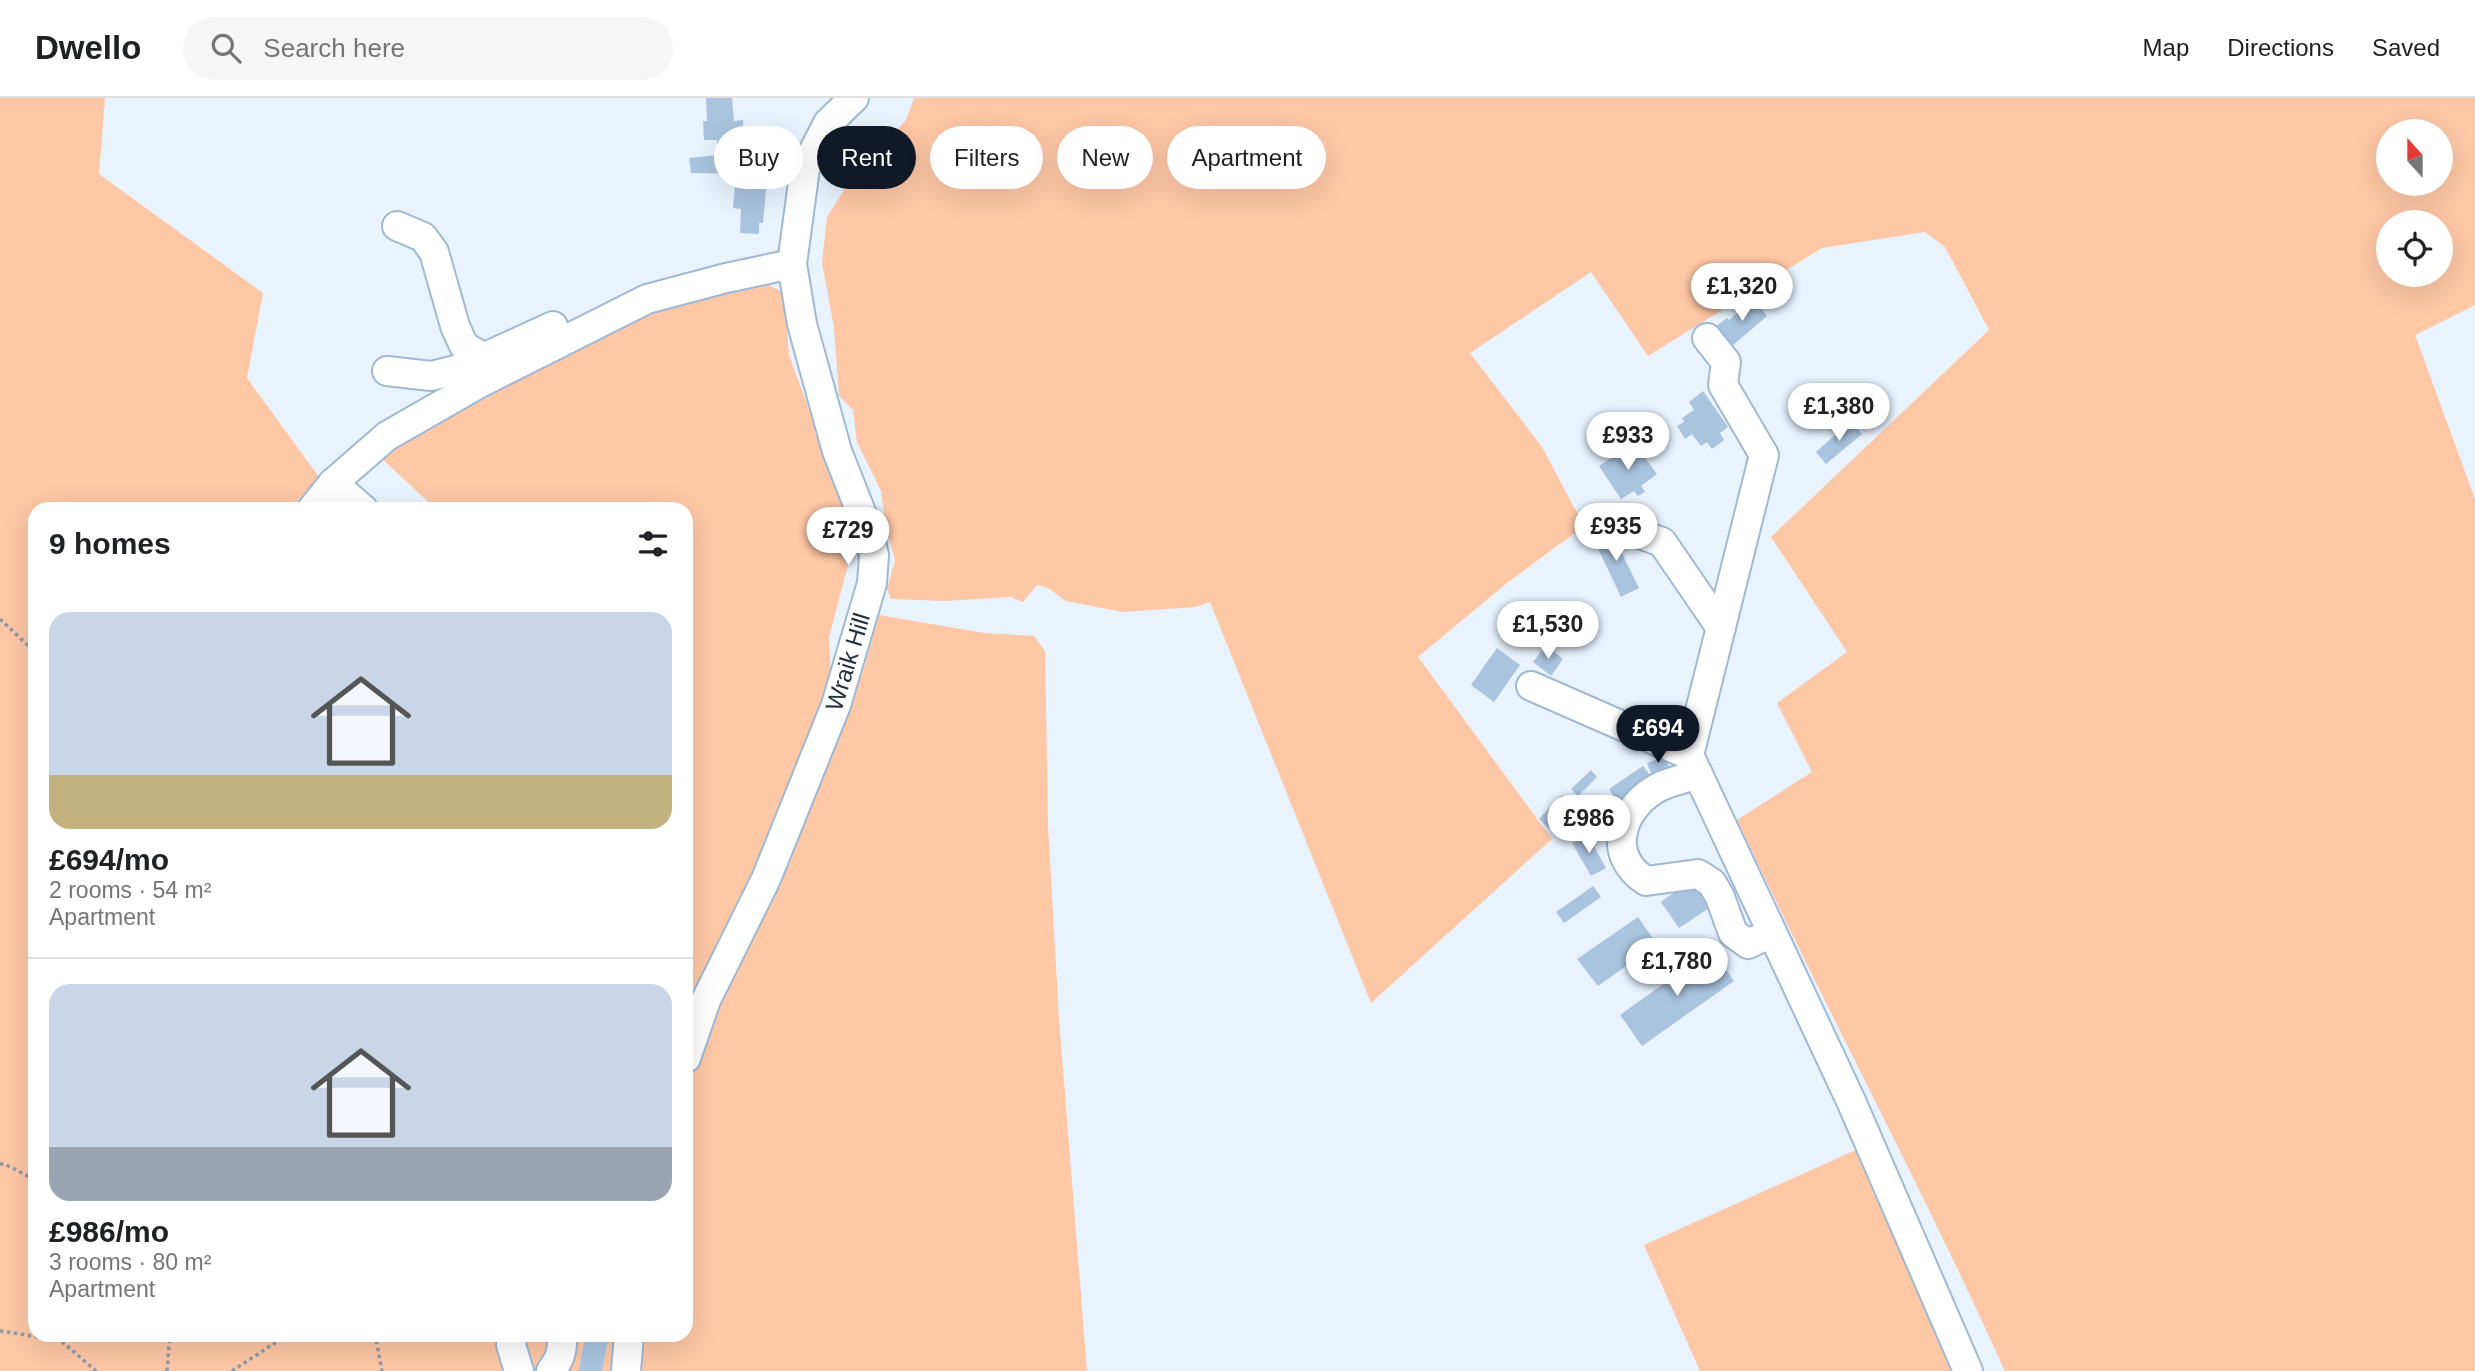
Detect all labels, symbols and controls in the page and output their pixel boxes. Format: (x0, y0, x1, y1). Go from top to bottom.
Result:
search box (183, 17, 673, 80)
text: Dwello (35, 29, 141, 66)
icon: search (207, 29, 245, 67)
text: Search here (263, 33, 405, 63)
text: Map (2143, 34, 2189, 61)
text: Directions (2227, 34, 2334, 61)
text: Saved (2372, 34, 2440, 61)
north arrow (2376, 119, 2454, 196)
map controls (2376, 119, 2453, 287)
chip: Buy (714, 126, 803, 189)
chip: Rent (817, 126, 916, 189)
chip: Filters (930, 126, 1043, 189)
chip: New (1057, 126, 1153, 189)
chip: Apartment (1167, 126, 1326, 189)
button: locate (2376, 210, 2453, 287)
pin: £1,320 (1685, 264, 1799, 323)
text: £1,320 (1707, 273, 1777, 299)
pin: £1,380 (1782, 384, 1896, 443)
text: £1,380 (1804, 393, 1874, 419)
pin: £933 (1587, 412, 1669, 472)
text: £933 (1602, 422, 1654, 448)
pin: £935 (1575, 504, 1657, 563)
pin: £729 (807, 508, 889, 567)
text: £935 (1590, 513, 1642, 539)
text: £729 (822, 517, 874, 543)
icon: filters (634, 525, 672, 563)
text: 9 homes (49, 527, 171, 560)
pin: £1,530 (1491, 602, 1605, 661)
street label: Wraik Hill (820, 610, 875, 714)
text: £1,530 (1513, 611, 1583, 637)
icon: home (298, 658, 424, 784)
pin: £694 (1617, 706, 1699, 765)
text: £694 (1632, 715, 1684, 741)
pin: £986 (1548, 796, 1630, 855)
text: £986 (1563, 805, 1615, 831)
text: £694/mo (49, 843, 169, 876)
text: 2 rooms · 54 m² (49, 877, 211, 903)
text: Apartment (49, 904, 155, 930)
pin: £1,780 (1620, 939, 1734, 998)
text: £1,780 (1642, 948, 1712, 974)
icon: home (298, 1030, 424, 1156)
text: £986/mo (49, 1215, 169, 1248)
text: 3 rooms · 80 m² (49, 1249, 211, 1275)
text: Apartment (49, 1276, 155, 1302)

